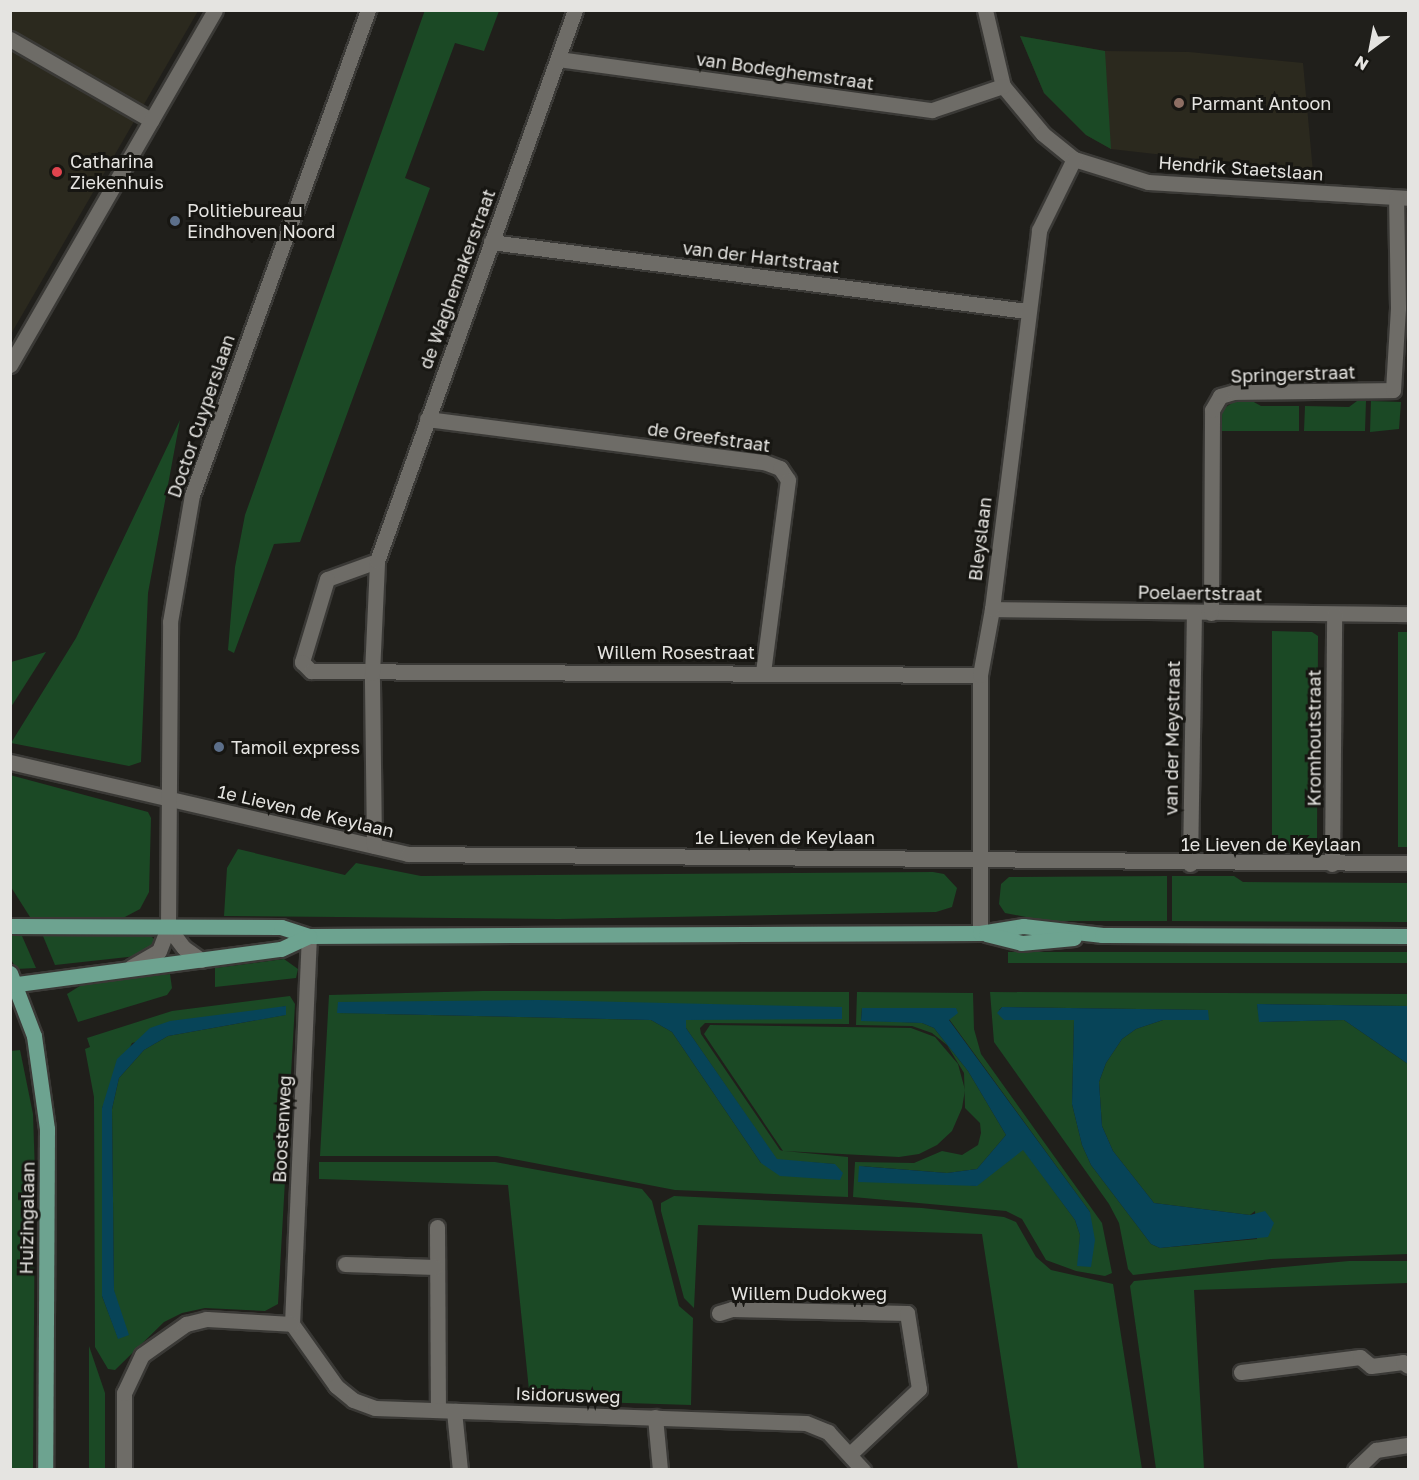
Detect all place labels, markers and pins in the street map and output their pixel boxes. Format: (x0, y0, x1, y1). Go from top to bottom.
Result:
place label: Parmant Antoon (1191, 92, 1331, 114)
marker: Parmant Antoon (1172, 96, 1186, 110)
place label: Catharina Ziekenhuis (70, 151, 164, 194)
marker: Catharina Ziekenhuis (48, 163, 66, 181)
place label: Politiebureau Eindhoven Noord (187, 200, 335, 242)
marker: Politiebureau Eindhoven Noord (168, 214, 182, 228)
place label: Tamoil express (231, 736, 360, 758)
marker: Tamoil express (212, 740, 226, 754)

